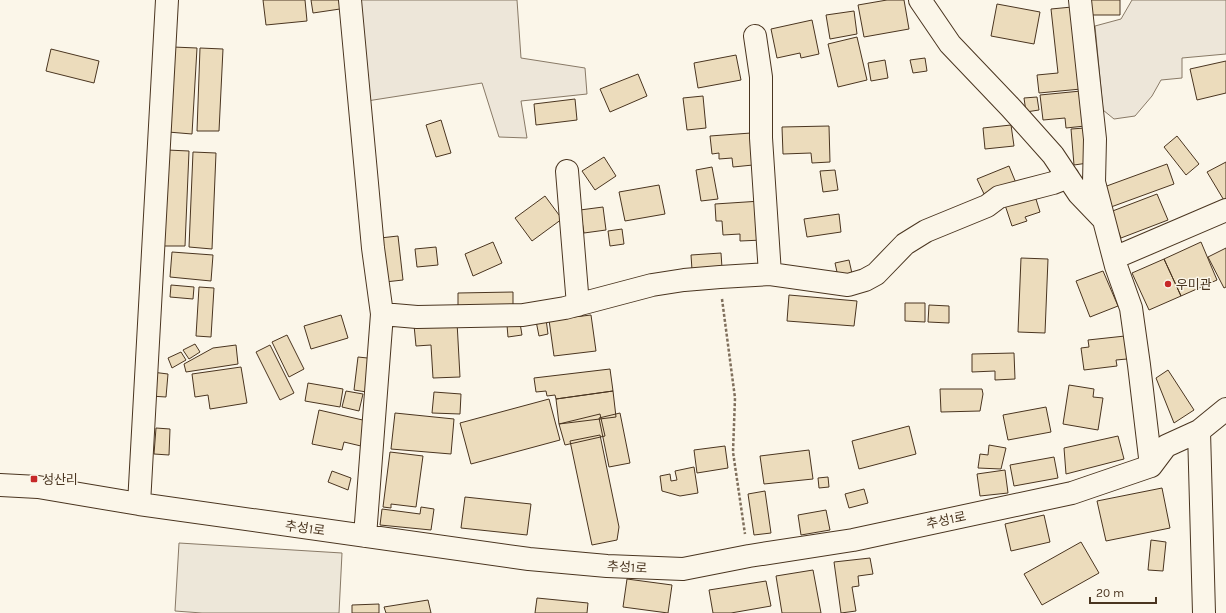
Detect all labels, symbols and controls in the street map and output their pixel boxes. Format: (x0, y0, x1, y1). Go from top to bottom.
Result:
place label: 우미관 (1176, 277, 1212, 292)
marker: 우미관 (1163, 279, 1173, 289)
place label: 성산리 (42, 472, 78, 487)
marker: 성산리 (29, 474, 39, 484)
street label: 추성1로 (925, 508, 967, 532)
street label: 추성1로 (284, 518, 326, 538)
street label: 추성1로 (607, 558, 647, 576)
scale bar (1090, 579, 1156, 605)
text: 20 m (1096, 586, 1124, 600)

